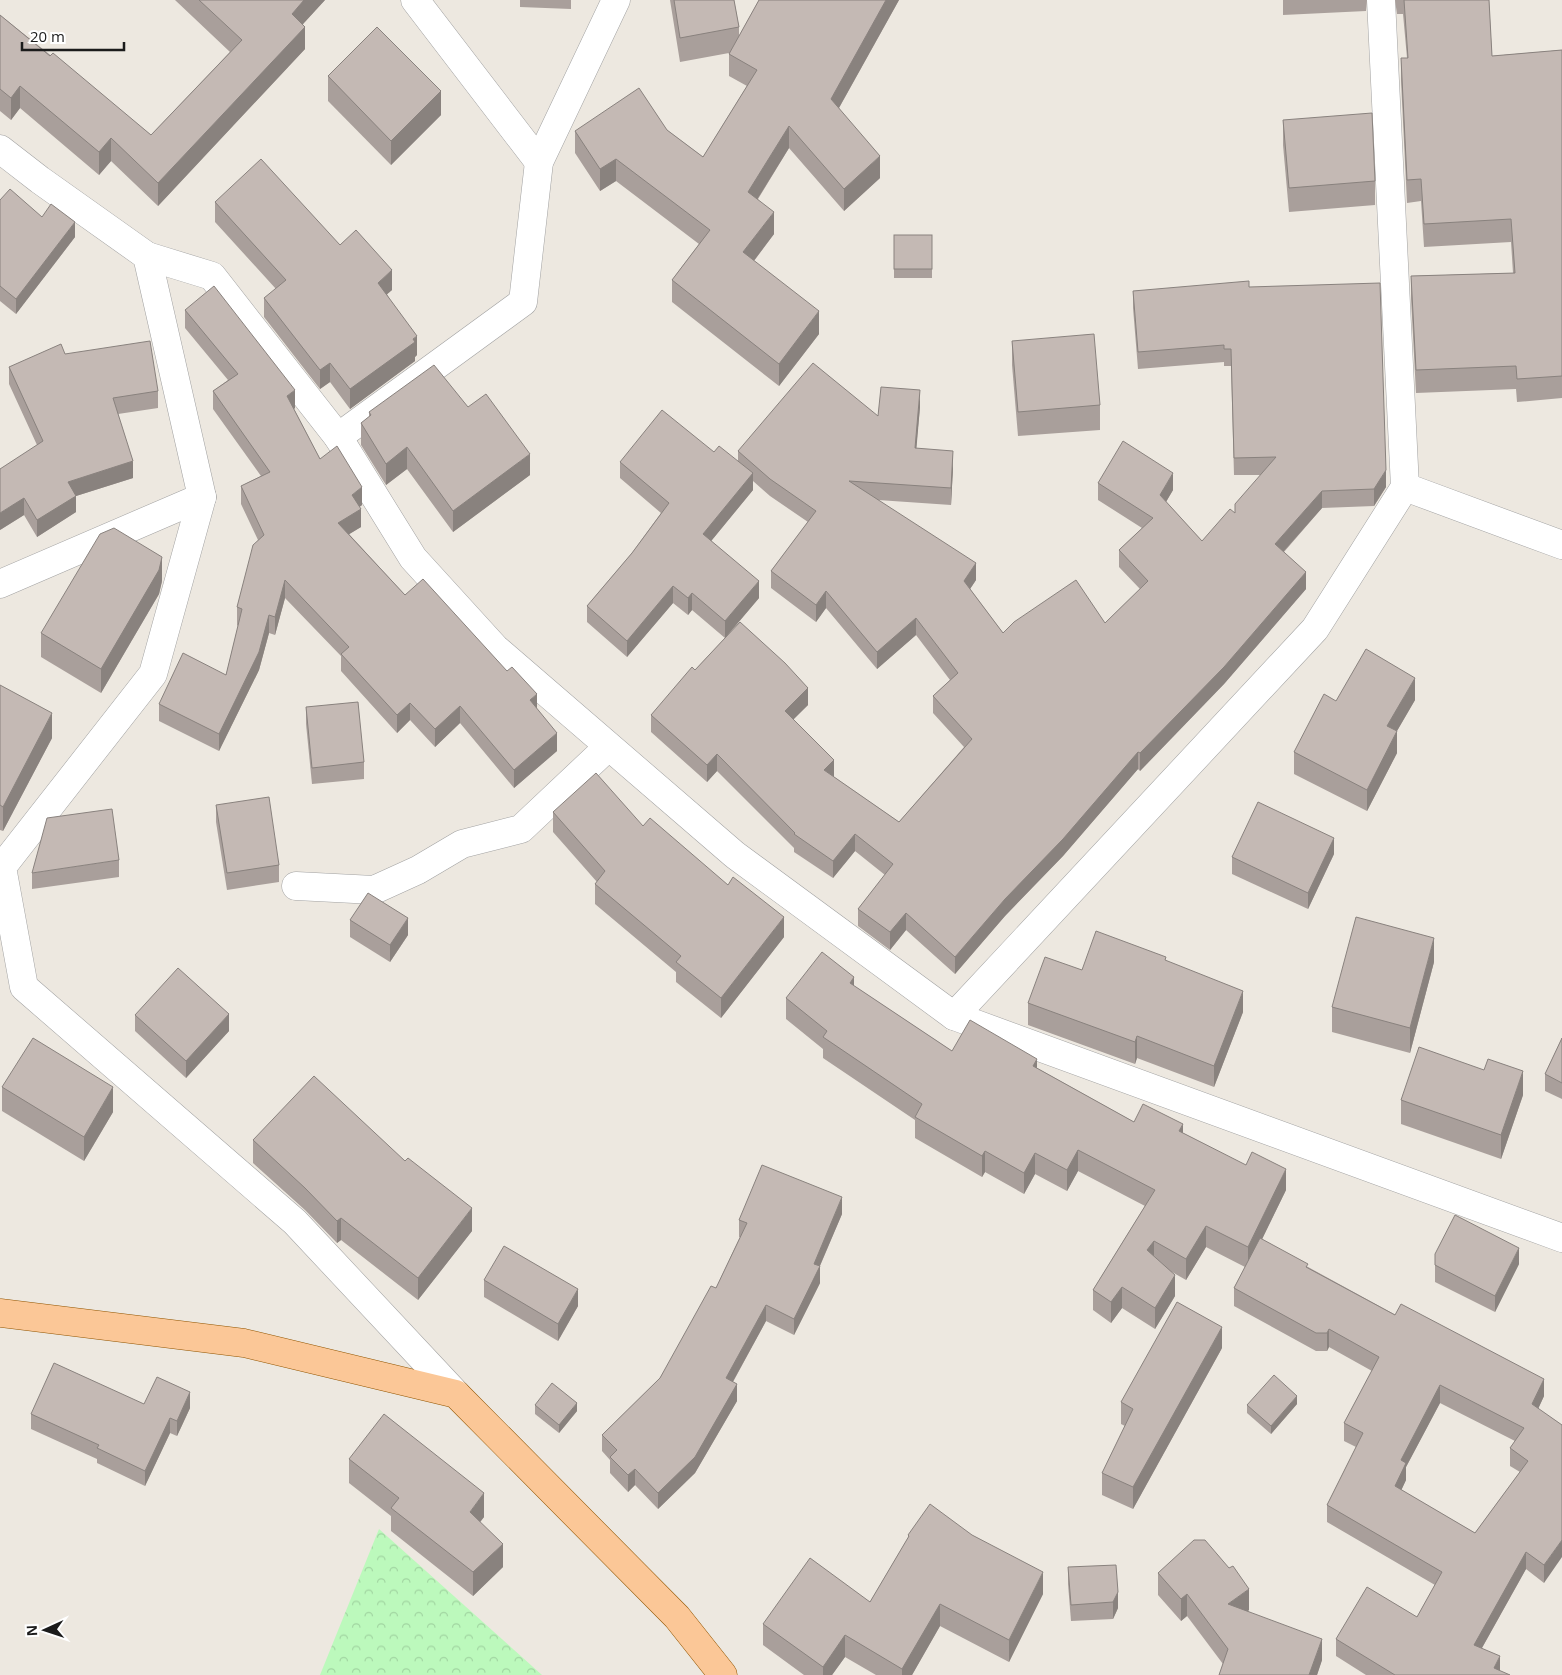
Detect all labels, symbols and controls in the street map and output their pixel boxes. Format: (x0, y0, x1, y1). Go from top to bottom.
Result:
scale bar (22, 20, 125, 52)
text: 20 m (30, 26, 65, 46)
north arrow (20, 1605, 70, 1655)
text: N (22, 1625, 41, 1637)

